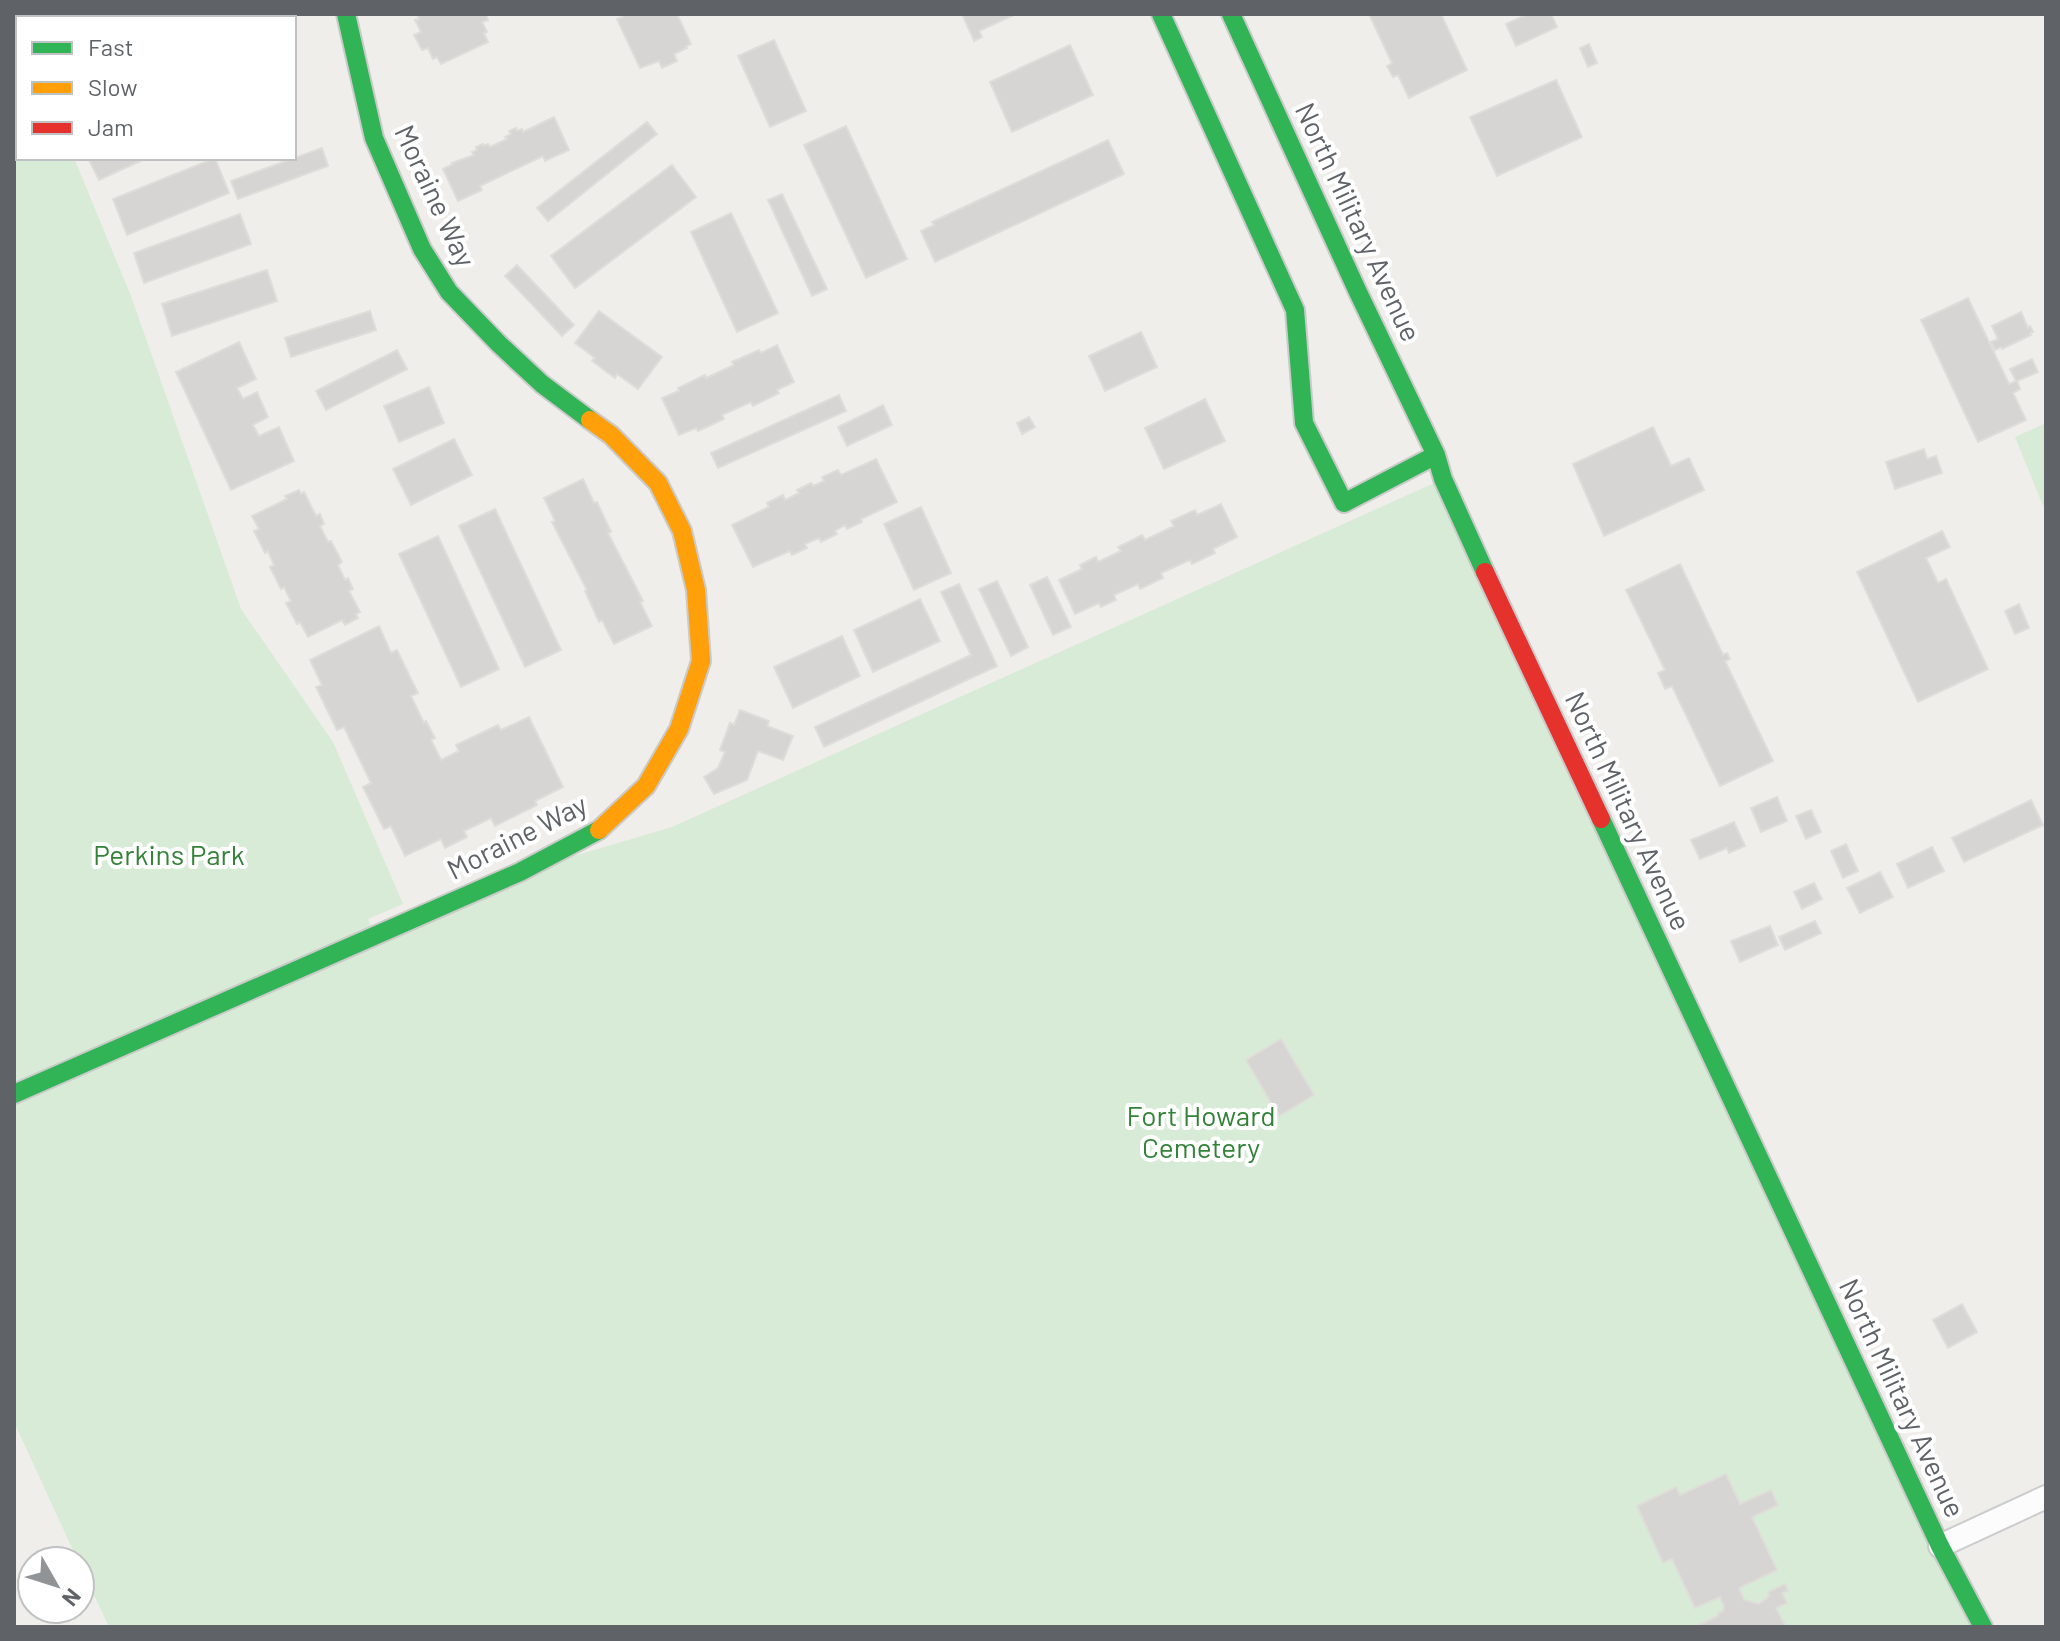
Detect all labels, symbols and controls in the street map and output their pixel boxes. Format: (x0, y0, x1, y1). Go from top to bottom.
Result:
legend (16, 16, 296, 160)
text: Fast (88, 32, 133, 61)
text: Slow (88, 72, 137, 101)
street label: North Military Avenue (1289, 97, 1429, 346)
text: Jam (88, 112, 134, 141)
street label: Moraine Way (388, 119, 484, 272)
street label: North Military Avenue (1559, 686, 1699, 935)
street label: Moraine Way (441, 786, 592, 886)
park label: Perkins Park (93, 837, 245, 871)
park label: Fort Howard Cemetery (1127, 1098, 1275, 1164)
street label: North Military Avenue (1833, 1273, 1973, 1522)
north arrow (16, 1545, 96, 1625)
text: N (58, 1584, 87, 1612)

